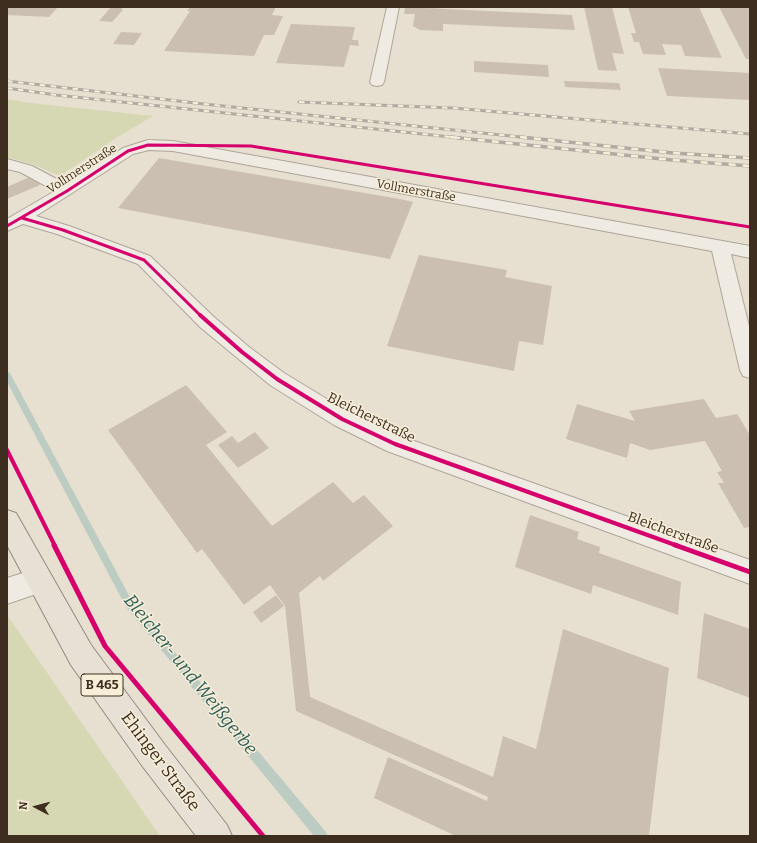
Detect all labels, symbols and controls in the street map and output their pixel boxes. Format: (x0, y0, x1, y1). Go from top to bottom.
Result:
street label: Vollmerstraße (44, 141, 120, 197)
street label: Vollmerstraße (375, 177, 457, 205)
street label: Bleicherstraße (324, 389, 418, 447)
street label: Bleicherstraße (625, 509, 721, 557)
water label: Bleicher- und Weißgerbe (119, 590, 261, 760)
road number: B 465 (81, 674, 123, 696)
street label: Ehinger Straße (116, 708, 204, 816)
north arrow (16, 787, 56, 827)
text: N (17, 801, 30, 811)

